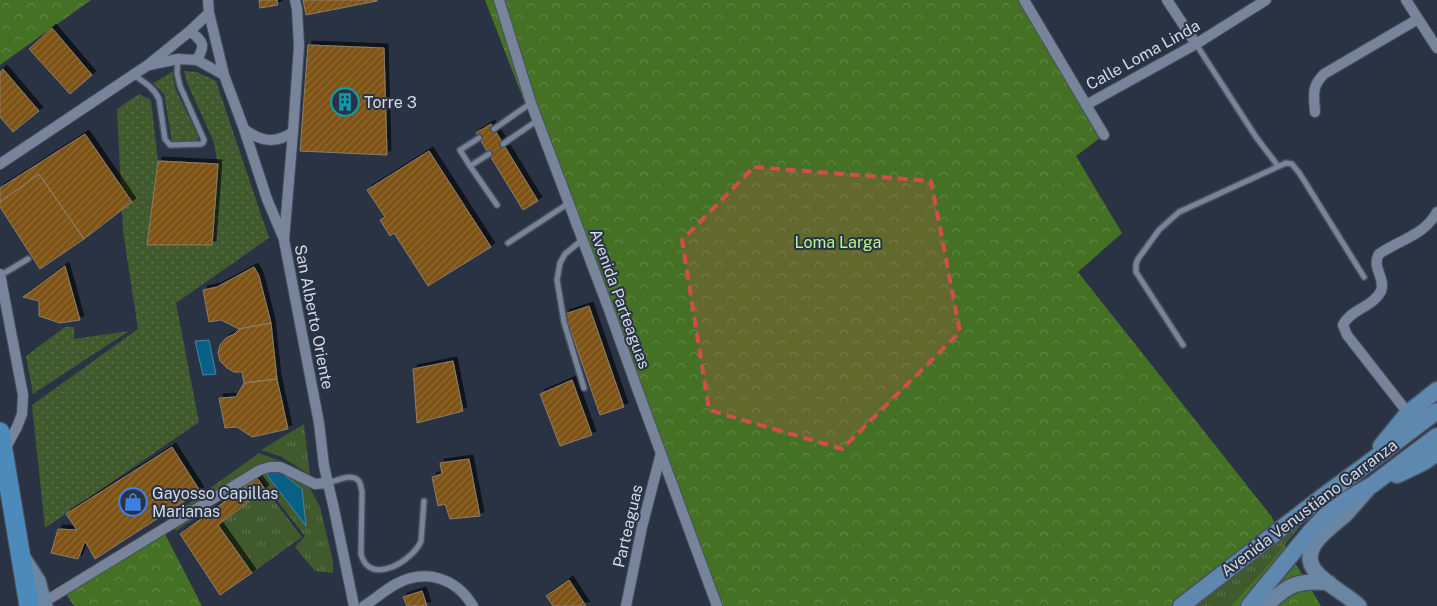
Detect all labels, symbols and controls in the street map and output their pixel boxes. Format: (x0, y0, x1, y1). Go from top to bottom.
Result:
street label: Calle Loma Linda (1083, 16, 1203, 94)
building icon: Torre 3 (330, 87, 360, 117)
place label: Torre 3 (364, 93, 417, 112)
street label: Avenida Parteaguas (586, 226, 654, 372)
park label: Loma Larga (795, 233, 881, 252)
street label: San Alberto Oriente (291, 243, 337, 391)
street label: Avenida Venustiano Carranza (1217, 435, 1401, 581)
street label: Parteaguas (609, 483, 647, 569)
place label: Gayosso Capillas Marianas (152, 484, 278, 521)
shop icon: Gayosso Capillas Marianas (118, 487, 148, 517)

